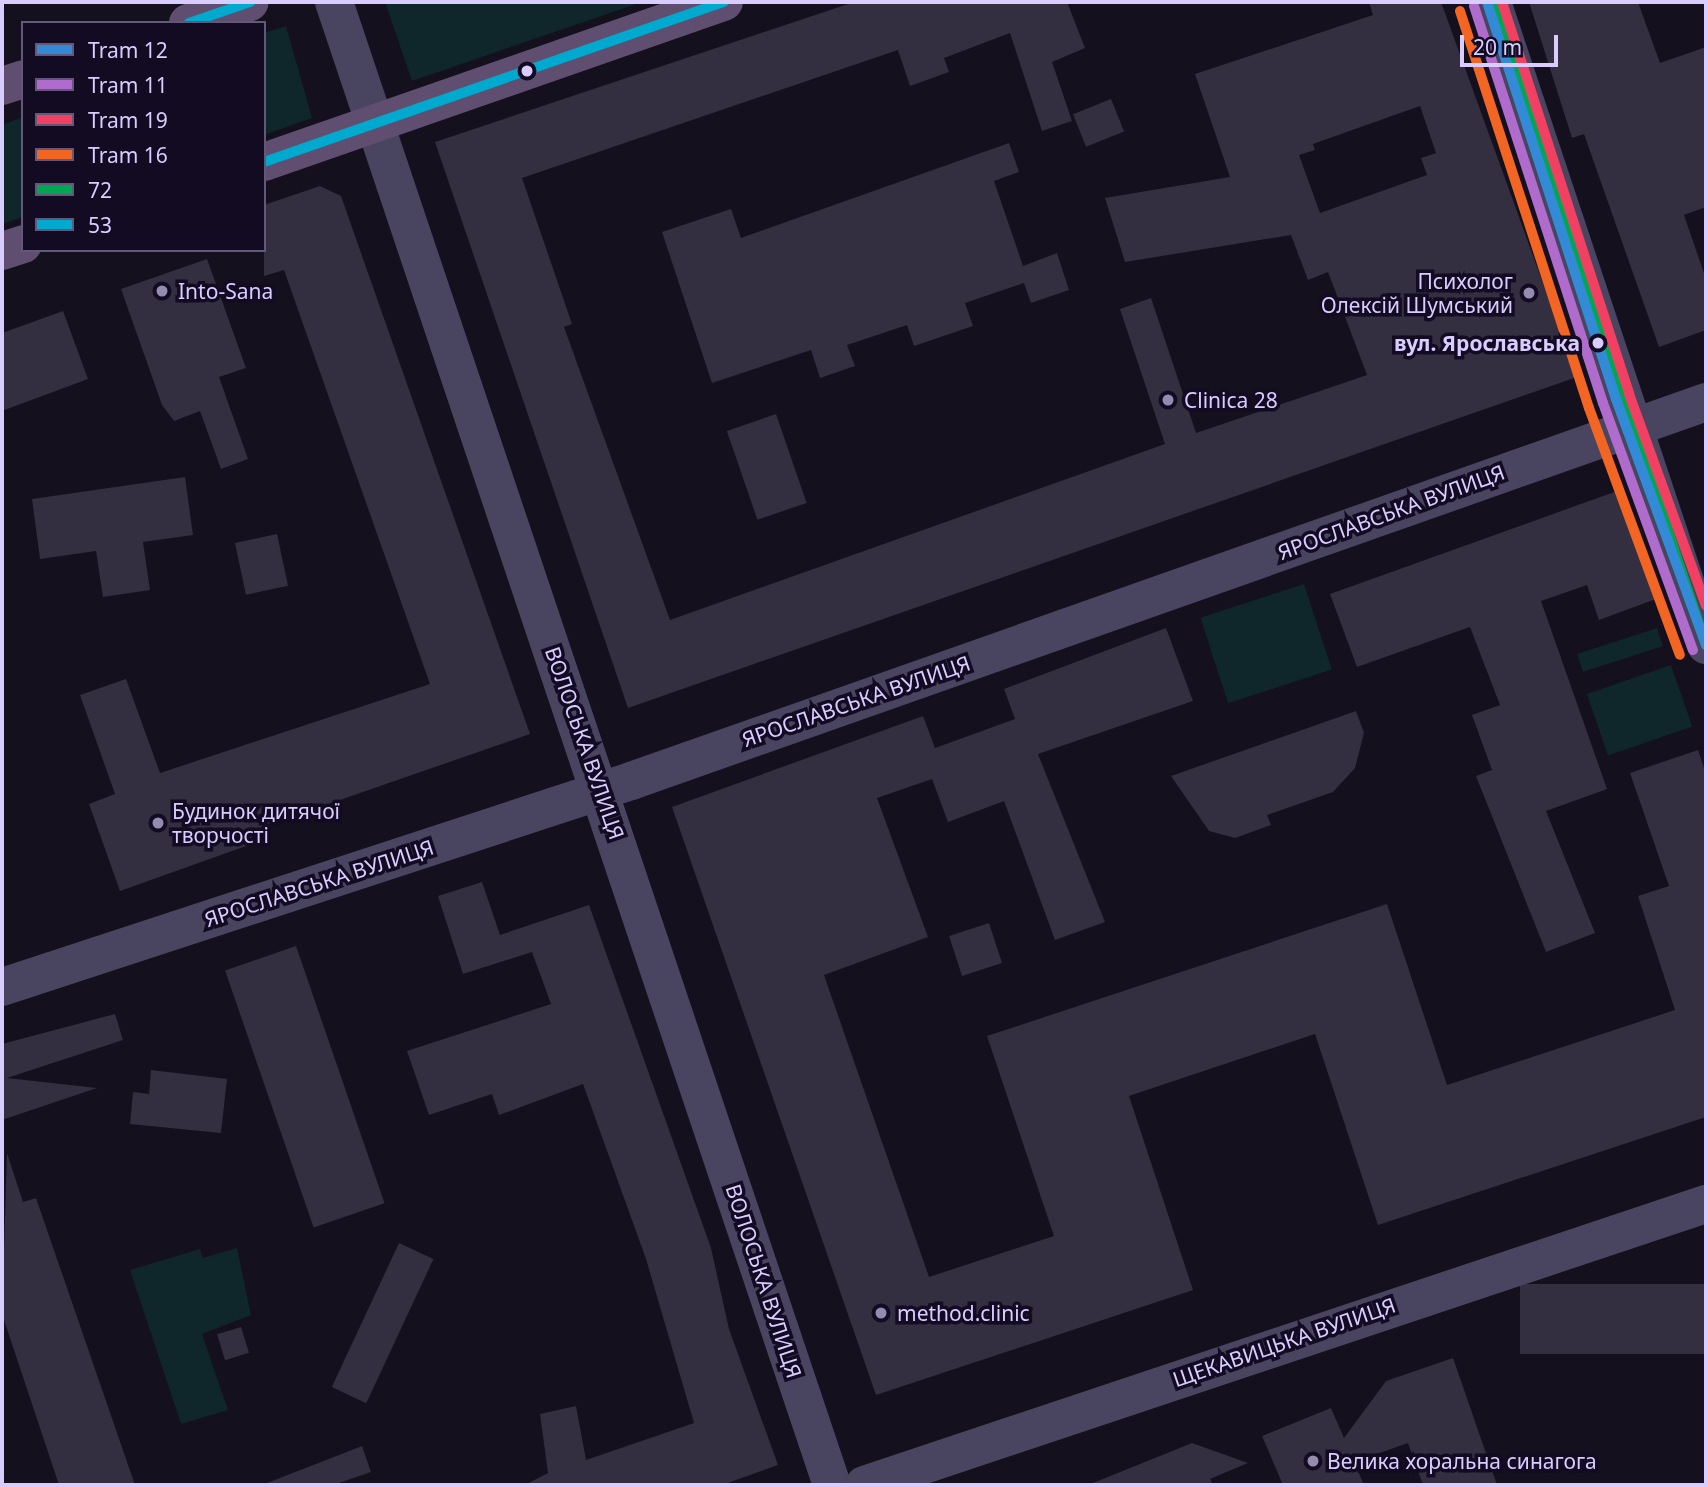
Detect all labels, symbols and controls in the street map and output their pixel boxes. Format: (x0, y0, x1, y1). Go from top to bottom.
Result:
legend (21, 21, 266, 252)
scale bar (1463, 21, 1561, 65)
text: 20 m (1473, 33, 1522, 61)
text: Tram 12 (88, 36, 168, 64)
unlabelled marker (520, 64, 534, 78)
text: Tram 11 (88, 71, 168, 99)
text: Tram 19 (88, 106, 168, 134)
text: Tram 16 (88, 141, 168, 169)
text: 72 (88, 176, 112, 204)
text: 53 (88, 211, 112, 239)
place label: Психолог Олексій Шумський (1321, 268, 1513, 318)
place label: Into-Sana (178, 278, 273, 304)
marker: Into-Sana (152, 281, 172, 301)
marker: Психолог Олексій Шумський (1519, 283, 1539, 303)
place label: вул. Ярославська (1394, 330, 1580, 356)
marker: вул. Ярославська (1586, 331, 1610, 355)
place label: Clinica 28 (1184, 387, 1278, 413)
marker: Clinica 28 (1158, 390, 1178, 410)
street label: ЯРОСЛАВСЬКА ВУЛИЦЯ (1274, 459, 1508, 565)
street label: ВОЛОСЬКА ВУЛИЦЯ (540, 643, 630, 843)
street label: ЯРОСЛАВСЬКА ВУЛИЦЯ (739, 650, 973, 752)
place label: Будинок дитячої творчості (172, 798, 340, 848)
marker: Будинок дитячої творчості (150, 815, 166, 831)
street label: ЯРОСЛАВСЬКА ВУЛИЦЯ (201, 834, 437, 932)
street label: ВОЛОСЬКА ВУЛИЦЯ (721, 1181, 807, 1381)
street label: ЩЕКАВИЦЬКА ВУЛИЦЯ (1169, 1292, 1399, 1392)
place label: method.clinic (897, 1300, 1030, 1326)
marker: method.clinic (871, 1303, 891, 1323)
place label: Велика хоральна синагога (1327, 1448, 1597, 1474)
marker: Велика хоральна синагога (1305, 1453, 1321, 1469)

